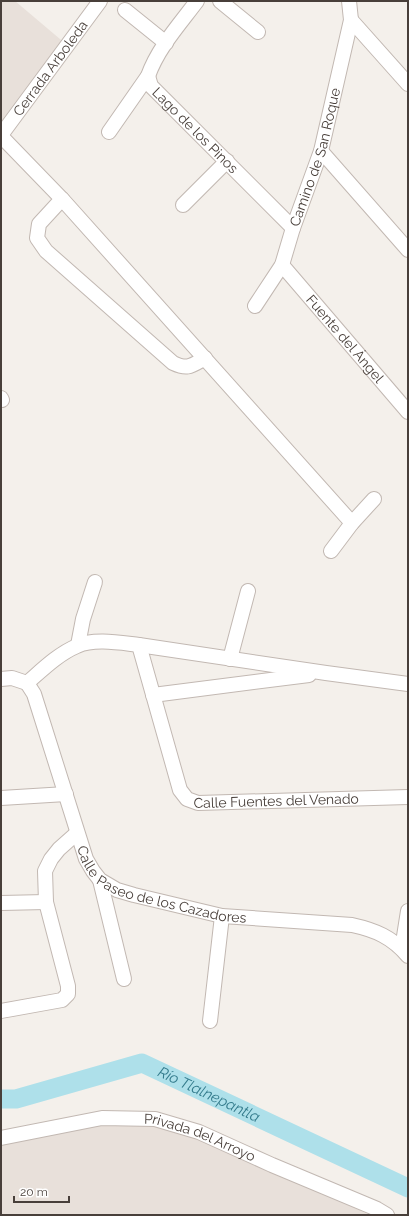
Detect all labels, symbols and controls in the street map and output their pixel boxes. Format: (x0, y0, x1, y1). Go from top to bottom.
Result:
street label: Cerrada Arboleda (10, 17, 91, 119)
street label: Lago de los Pinos (149, 84, 242, 177)
street label: Camino de San Roque (286, 86, 343, 229)
street label: Fuente del Ángel (303, 291, 387, 386)
street label: Calle Fuentes del Venado (193, 790, 359, 811)
street label: Calle Paseo de los Cazadores (74, 843, 247, 926)
water label: Río Tlalnepantla (155, 1063, 263, 1126)
street label: Privada del Arroyo (144, 1111, 258, 1164)
scale bar (14, 1178, 69, 1204)
text: 20 m (20, 1185, 48, 1199)

